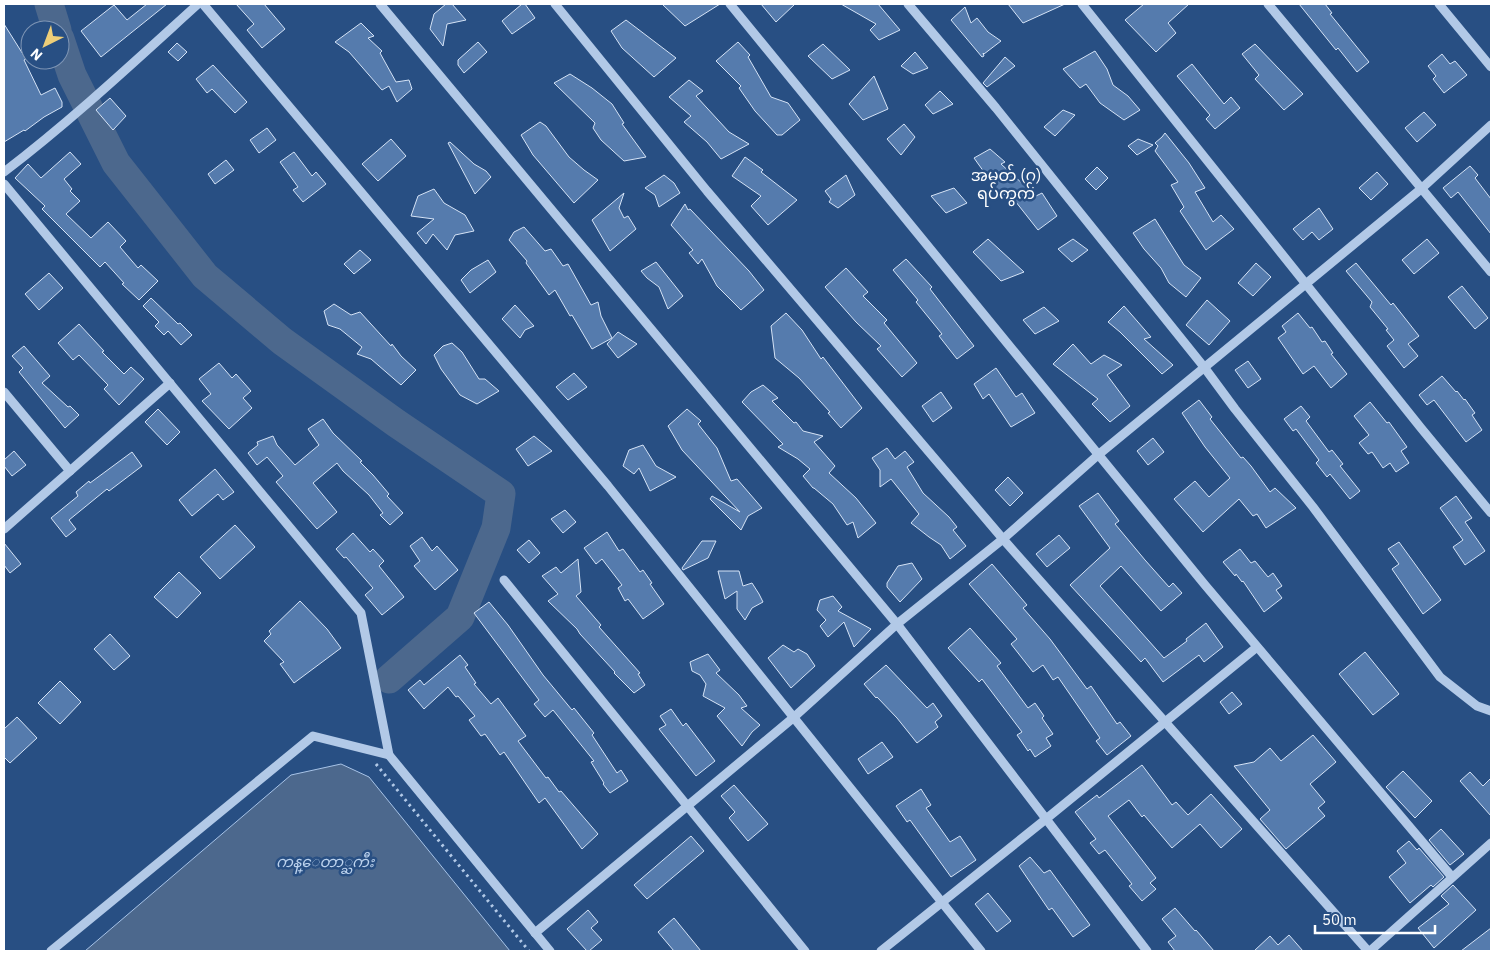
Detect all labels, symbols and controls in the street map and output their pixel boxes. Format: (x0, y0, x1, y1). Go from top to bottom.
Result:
north arrow (20, 20, 70, 70)
text: N (27, 45, 46, 65)
district label: အမှတ် (၇) ရပ်ကွက် (971, 164, 1041, 207)
water label: ကန္ေတာ္ႀကီး (276, 851, 375, 875)
scale bar (1315, 902, 1435, 934)
text: 50 m (1322, 910, 1357, 929)

